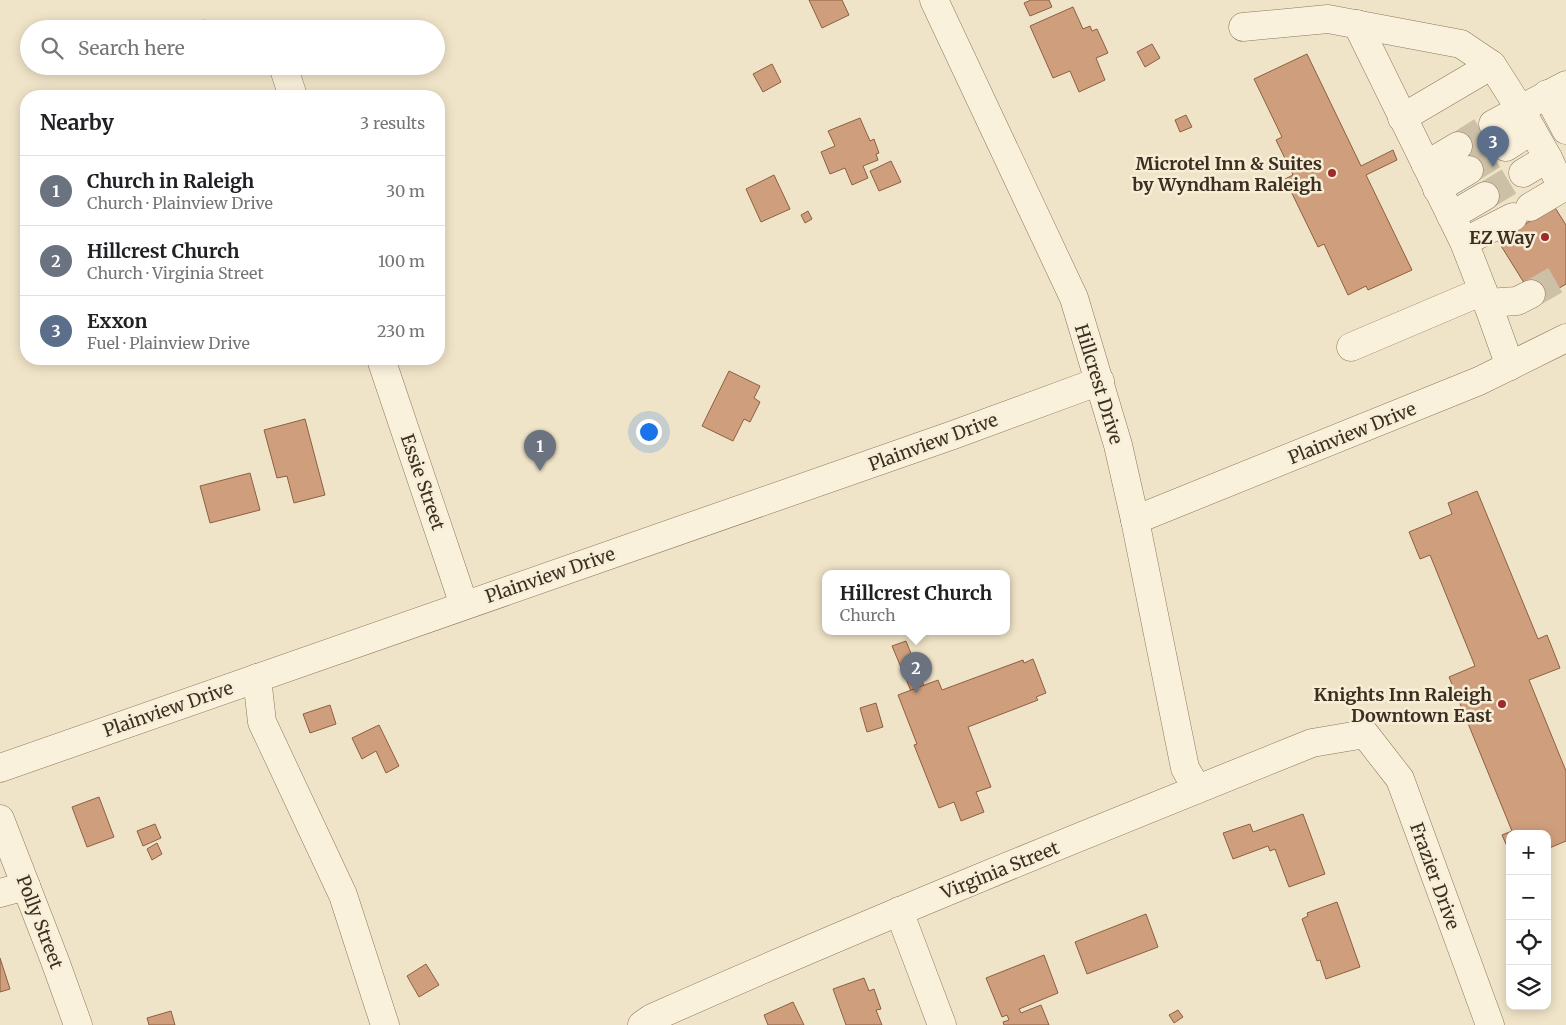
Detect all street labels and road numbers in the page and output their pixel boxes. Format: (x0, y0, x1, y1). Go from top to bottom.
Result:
street label: Hillcrest Drive (1070, 321, 1128, 447)
street label: Plainview Drive (1285, 397, 1419, 469)
street label: Plainview Drive (865, 408, 1001, 476)
street label: Essie Street (396, 431, 450, 533)
street label: Plainview Drive (482, 542, 618, 608)
street label: Plainview Drive (100, 676, 236, 742)
street label: Frazier Drive (1405, 819, 1465, 933)
street label: Virginia Street (937, 836, 1062, 905)
street label: Polly Street (12, 872, 68, 972)

